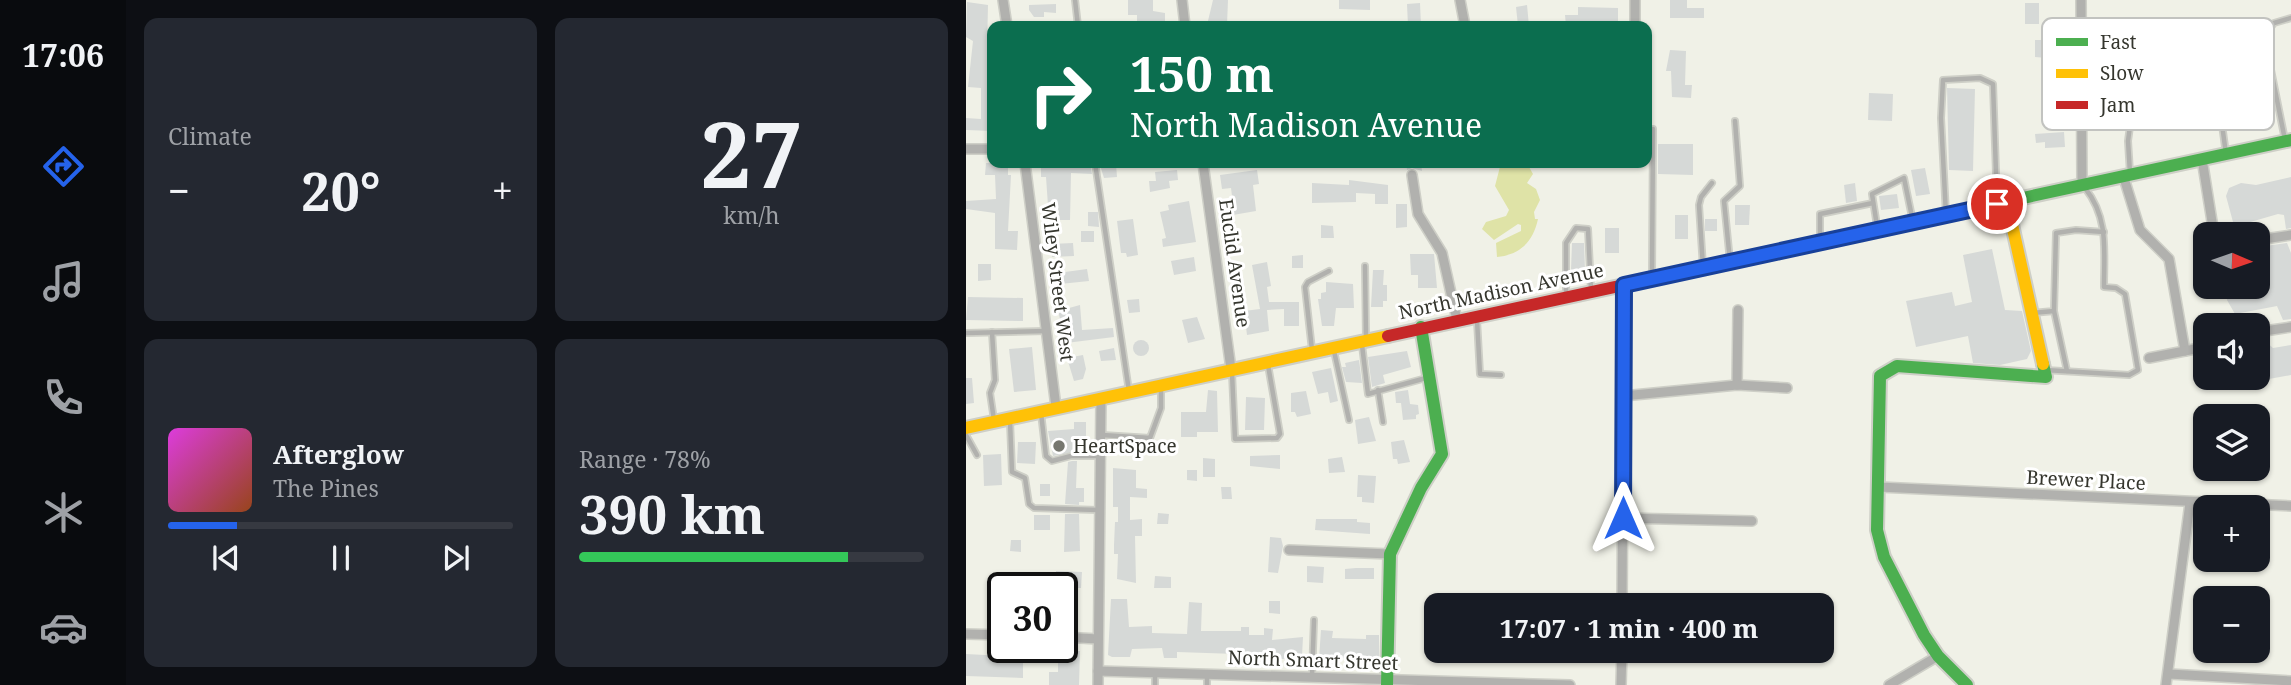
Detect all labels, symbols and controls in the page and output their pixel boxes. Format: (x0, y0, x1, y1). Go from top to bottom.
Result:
legend (2042, 18, 2274, 130)
text: Fast (2100, 29, 2137, 55)
text: 17:06 (22, 33, 104, 76)
text: 150 m (1130, 40, 1274, 106)
icon: right (1015, 49, 1106, 140)
text: Slow (2100, 60, 2144, 86)
text: 27 (700, 91, 803, 215)
text: Jam (2099, 92, 2135, 118)
text: North Madison Avenue (1130, 103, 1482, 146)
text: Climate (168, 120, 252, 152)
icon: directions (39, 142, 88, 191)
text: 20° (301, 155, 381, 226)
text: − (168, 164, 190, 216)
text: + (492, 164, 513, 216)
pin (1967, 174, 2027, 234)
icon: arrive (1978, 185, 2016, 223)
street label: Euclid Avenue (1213, 197, 1257, 329)
text: km/h (723, 199, 780, 231)
street label: Wiley Street West (1035, 201, 1081, 363)
north arrow (2193, 222, 2270, 299)
map controls (2193, 222, 2270, 663)
icon: music (39, 257, 88, 306)
street label: North Madison Avenue (1396, 257, 1606, 325)
button: sound (2193, 313, 2270, 390)
icon: phone (39, 373, 88, 422)
button: layers (2193, 404, 2270, 481)
place label: HeartSpace (1073, 433, 1177, 459)
text: Afterglow (273, 436, 404, 472)
marker: HeartSpace (1051, 438, 1067, 454)
text: Range · 78% (579, 443, 711, 475)
street label: Brewer Place (2026, 464, 2146, 496)
text: The Pines (273, 472, 379, 504)
text: 390 km (579, 478, 765, 549)
position arrow (1586, 481, 1660, 555)
icon: climate (39, 488, 88, 537)
button: + (2193, 495, 2270, 572)
icon: previous (207, 539, 245, 577)
icon: pause (322, 539, 360, 577)
icon: next (437, 539, 475, 577)
speed limit sign: 30 (987, 572, 1078, 663)
button: − (2193, 586, 2270, 663)
icon: car (39, 603, 88, 652)
text: 17:07 · 1 min · 400 m (1499, 610, 1759, 646)
street label: North Smart Street (1227, 644, 1399, 676)

